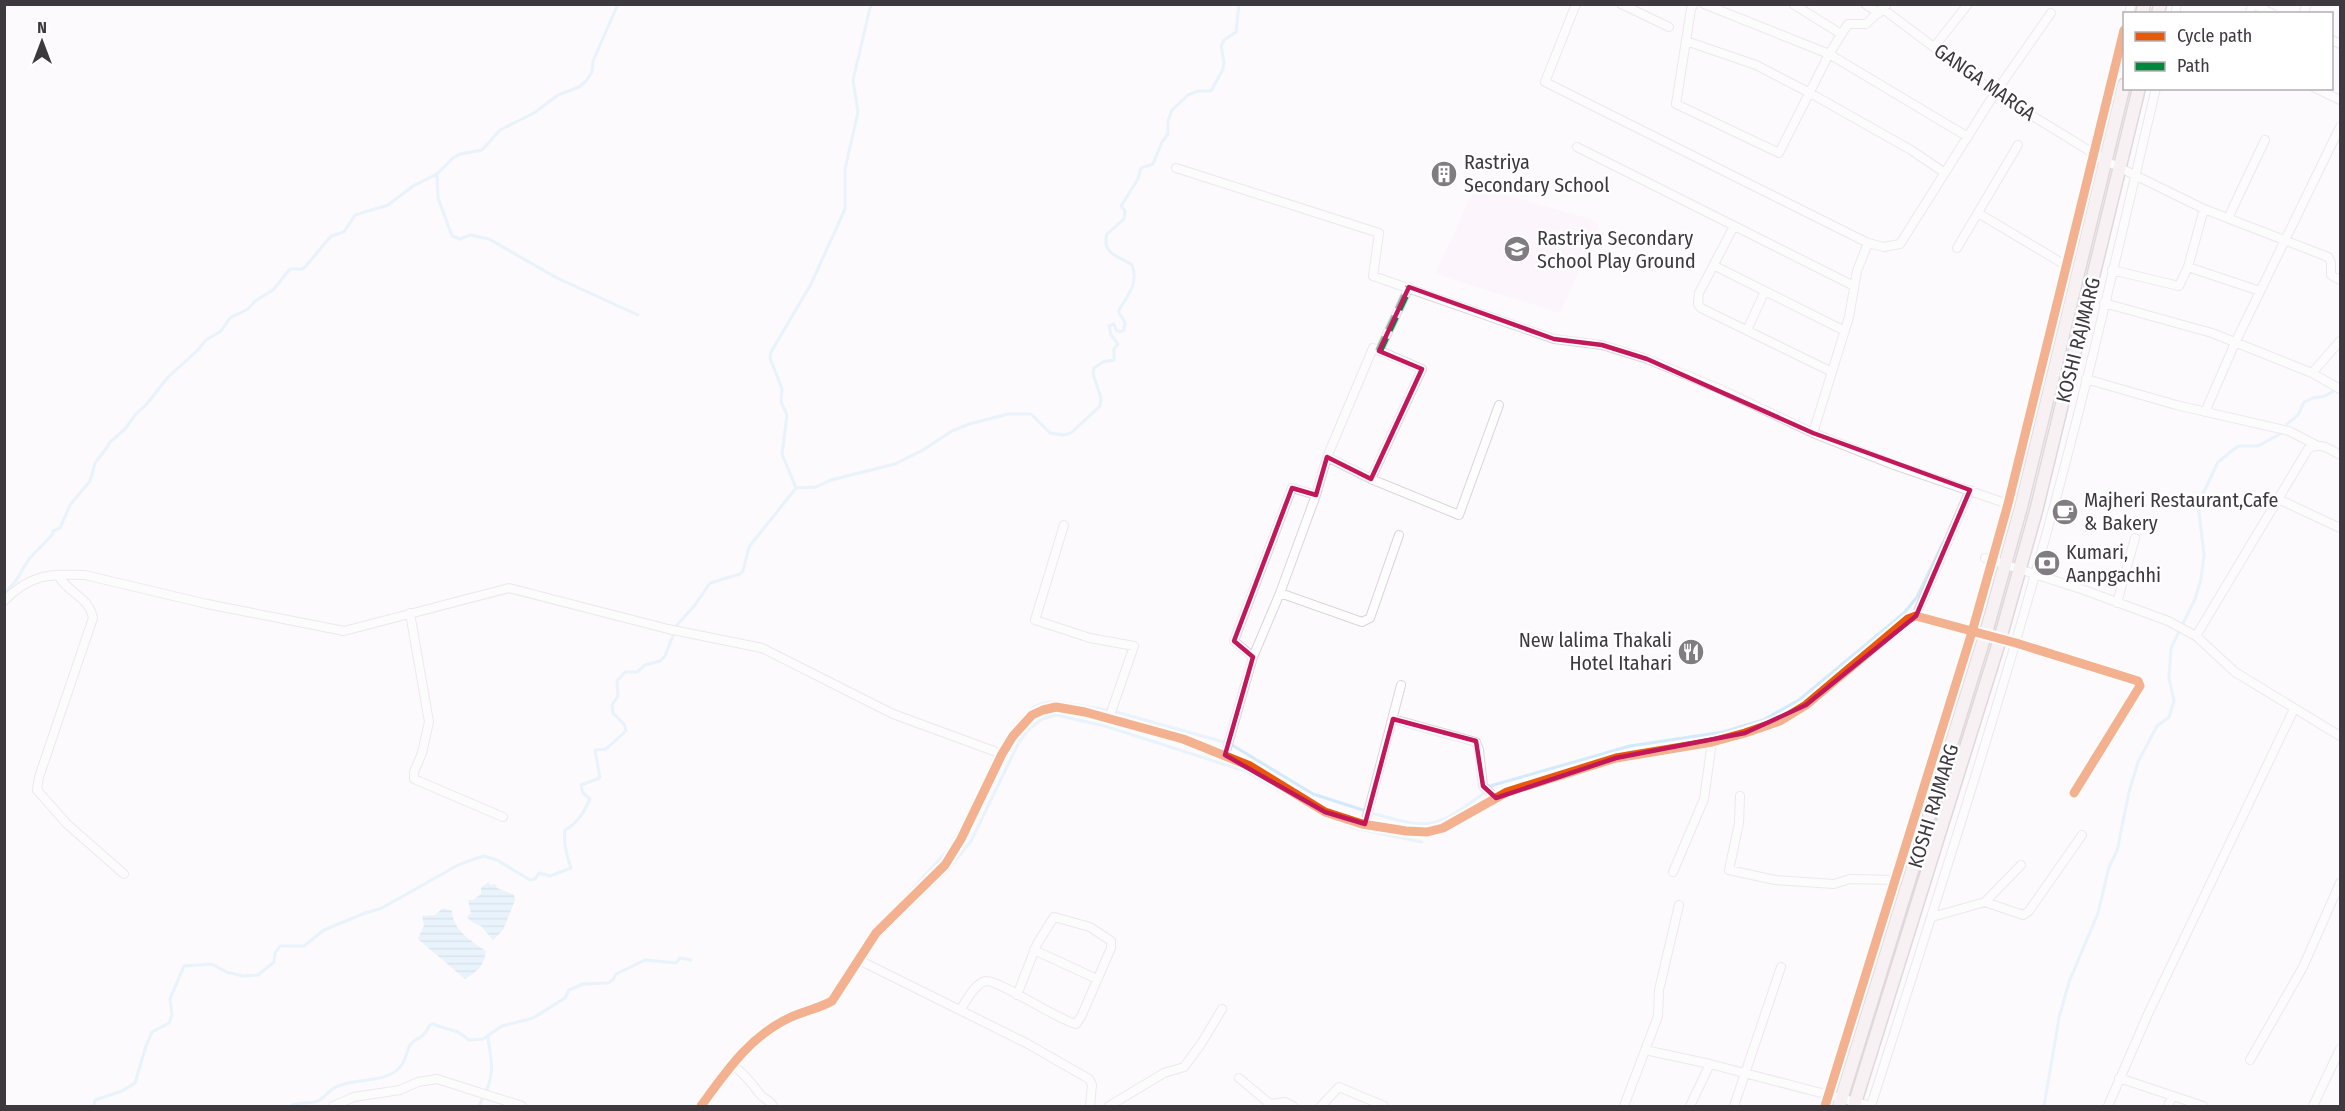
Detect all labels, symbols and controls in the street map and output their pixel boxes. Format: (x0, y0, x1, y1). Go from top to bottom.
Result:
north arrow (12, 12, 72, 72)
legend (2123, 12, 2333, 90)
text: N (37, 18, 47, 37)
text: Cycle path (2177, 25, 2252, 47)
street label: GANGA MARGA (1930, 38, 2041, 126)
text: Path (2177, 55, 2210, 77)
place label: Rastriya Secondary School (1464, 150, 1610, 197)
building icon: Rastriya Secondary School (1429, 159, 1459, 189)
place label: Rastriya Secondary School Play Ground (1537, 226, 1696, 273)
school or university icon: Rastriya Secondary School Play Ground (1502, 234, 1532, 264)
street label: KOSHI RAJMARG (2051, 275, 2105, 405)
place label: Majheri Restaurant,Cafe & Bakery (2084, 488, 2278, 535)
cafe icon: Majheri Restaurant,Cafe & Bakery (2050, 497, 2080, 527)
place label: Kumari, Aanpgachhi (2066, 540, 2161, 587)
bank icon: Kumari, Aanpgachhi (2032, 548, 2062, 578)
place label: New lalima Thakali Hotel Itahari (1519, 628, 1672, 675)
restaurant icon: New lalima Thakali Hotel Itahari (1676, 637, 1706, 667)
street label: KOSHI RAJMARG (1903, 741, 1963, 871)

